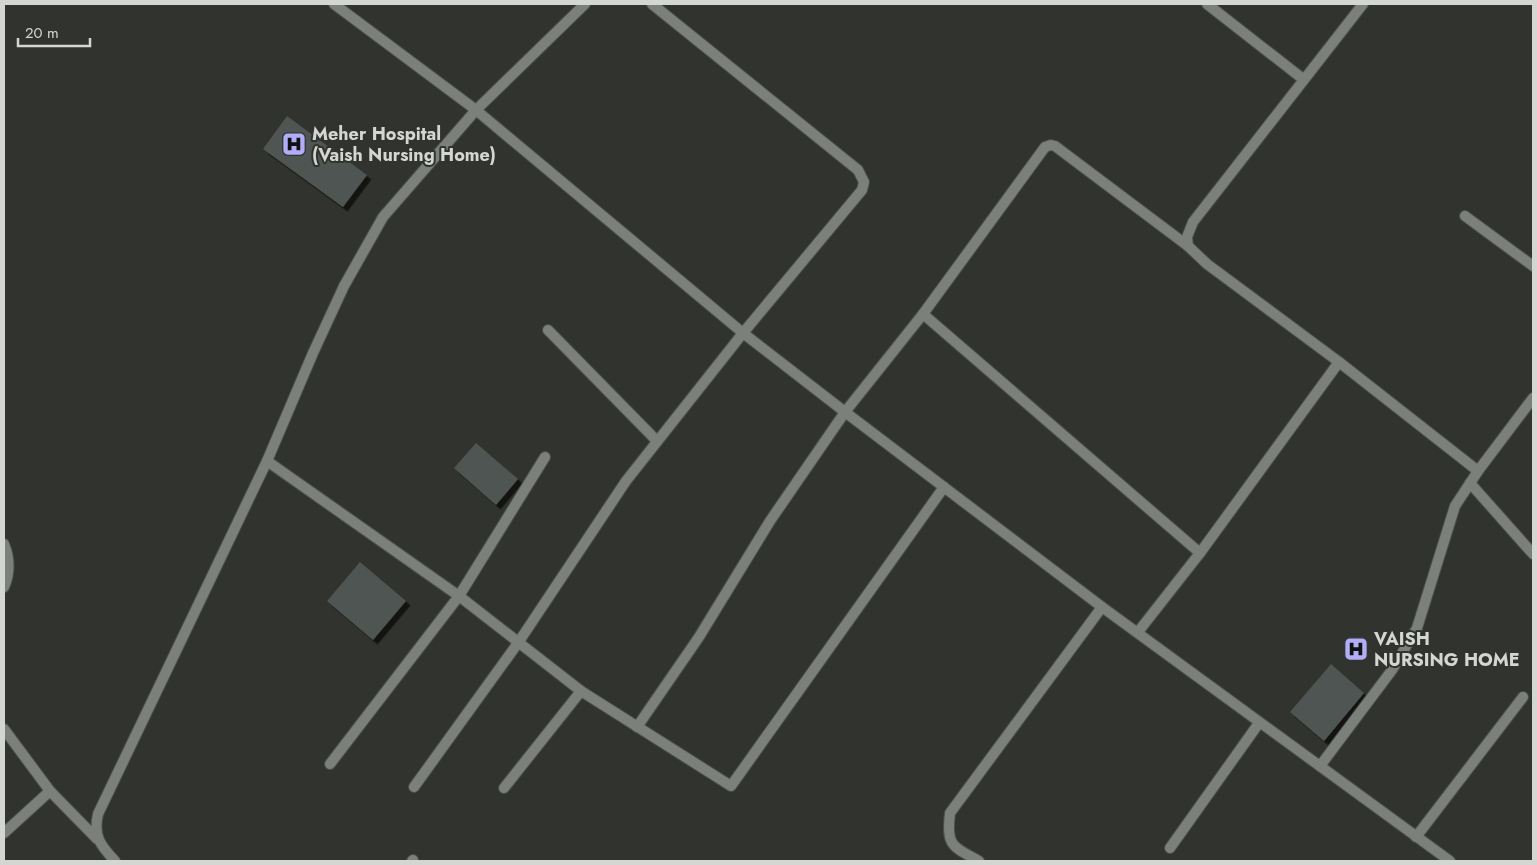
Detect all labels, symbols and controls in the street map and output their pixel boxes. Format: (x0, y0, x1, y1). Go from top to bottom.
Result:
scale bar (18, 15, 90, 47)
text: 20 m (25, 22, 59, 44)
place label: Meher Hospital (Vaish Nursing Home) (312, 121, 496, 168)
hospital icon: Meher Hospital (Vaish Nursing Home) (281, 131, 307, 157)
place label: VAISH NURSING HOME (1373, 626, 1520, 673)
hospital icon: VAISH NURSING HOME (1343, 636, 1369, 662)

